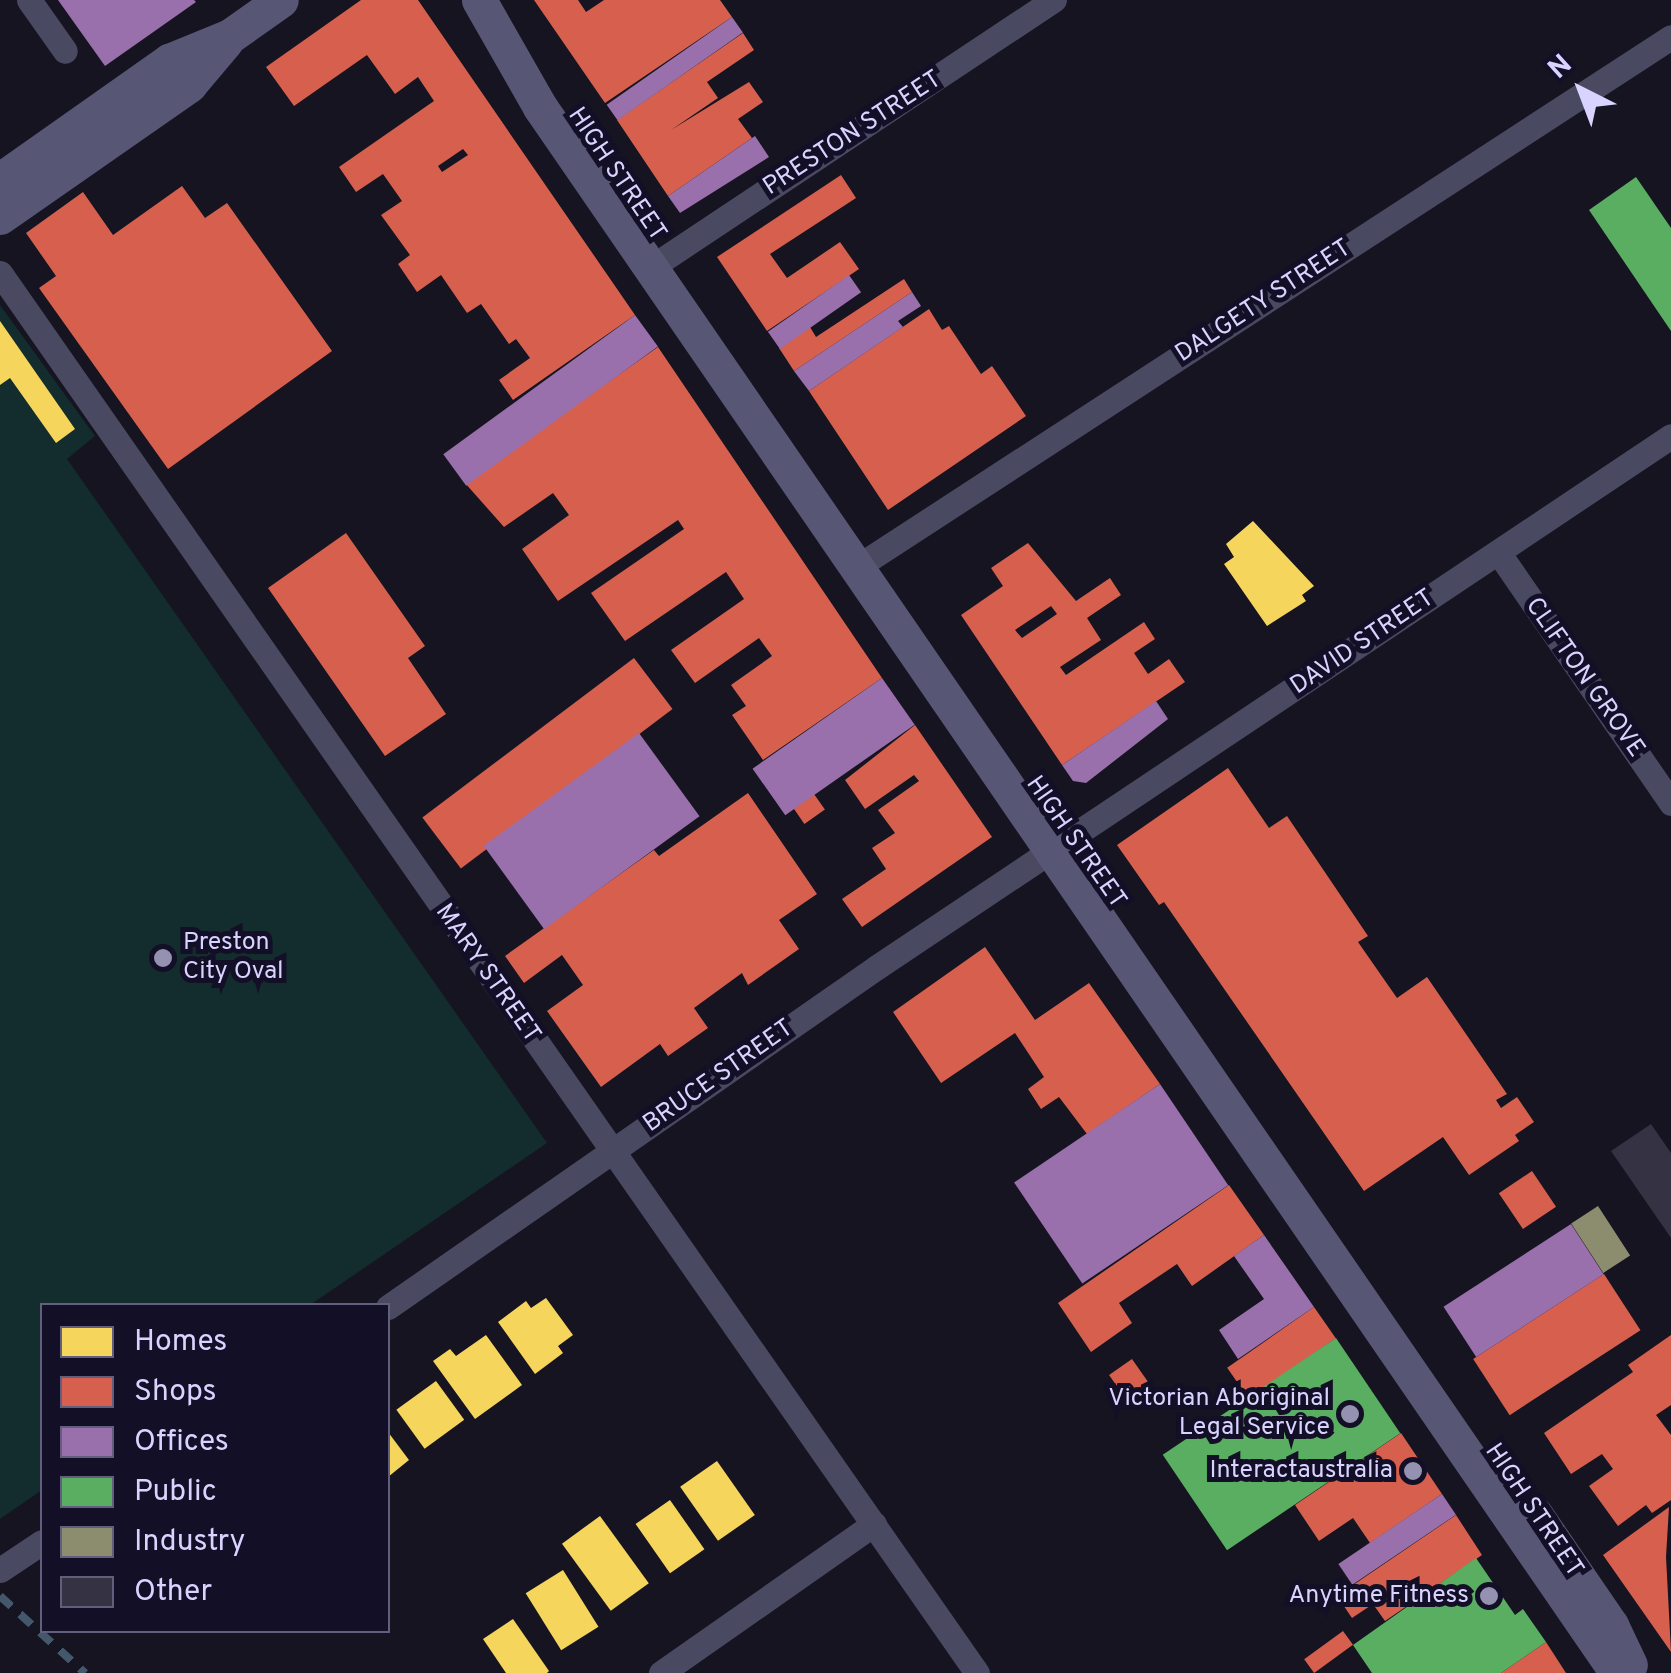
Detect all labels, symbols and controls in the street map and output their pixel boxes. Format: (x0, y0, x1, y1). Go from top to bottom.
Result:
north arrow (1531, 40, 1631, 140)
text: N (1541, 48, 1580, 88)
street label: PRESTON STREET (758, 65, 948, 203)
street label: HIGH STREET (560, 102, 672, 248)
street label: DALGETY STREET (1170, 234, 1358, 370)
street label: DAVID STREET (1285, 584, 1441, 702)
street label: CLIFTON GROVE (1518, 592, 1650, 764)
street label: HIGH STREET (1018, 771, 1132, 915)
street label: MARY STREET (428, 898, 546, 1050)
place label: Preston City Oval (183, 929, 284, 988)
marker: Preston City Oval (152, 947, 174, 969)
street label: BRUCE STREET (638, 1014, 800, 1140)
legend (40, 1303, 390, 1633)
text: Homes (134, 1324, 227, 1361)
text: Shops (134, 1374, 217, 1411)
place label: Victorian Aboriginal Legal Service (1107, 1385, 1330, 1444)
marker: Victorian Aboriginal Legal Service (1339, 1403, 1361, 1425)
text: Offices (134, 1424, 229, 1461)
street label: HIGH STREET (1477, 1438, 1589, 1584)
place label: Interactaustralia (1210, 1456, 1393, 1486)
marker: Interactaustralia (1402, 1460, 1424, 1482)
text: Public (134, 1474, 217, 1511)
text: Industry (134, 1524, 245, 1561)
text: Other (134, 1574, 212, 1611)
place label: Anytime Fitness (1288, 1581, 1469, 1611)
marker: Anytime Fitness (1478, 1585, 1500, 1607)

